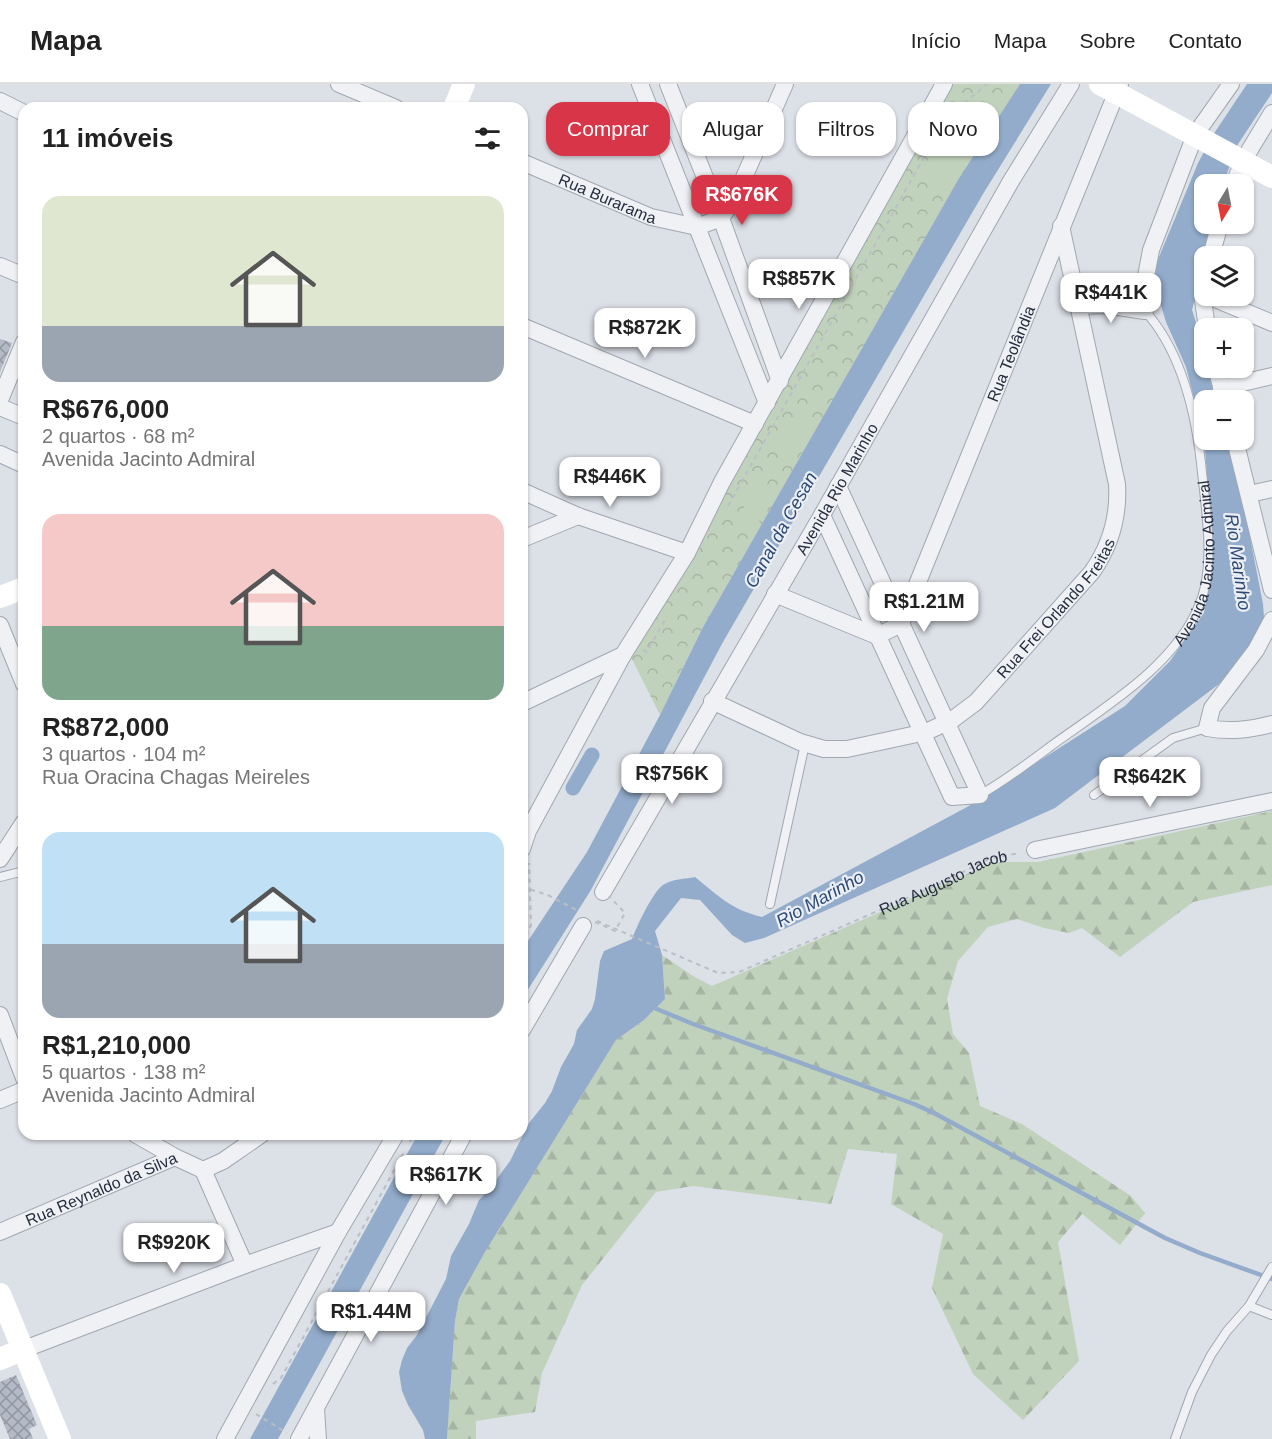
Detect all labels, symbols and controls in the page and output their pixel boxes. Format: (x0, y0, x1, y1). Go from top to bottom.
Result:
text: Mapa (30, 25, 102, 56)
text: Início (911, 29, 961, 52)
text: Mapa (994, 29, 1046, 52)
text: Sobre (1079, 29, 1135, 52)
text: Contato (1168, 29, 1242, 52)
chip: Comprar (546, 102, 670, 156)
chip: Alugar (682, 102, 784, 156)
chip: Filtros (796, 102, 896, 156)
chip: Novo (908, 102, 999, 156)
icon: filters (471, 122, 504, 155)
text: 11 imóveis (42, 123, 174, 153)
street label: Rua Burarama (556, 171, 658, 227)
north arrow (1194, 174, 1254, 234)
map controls (1194, 174, 1254, 450)
pin: R$676K (693, 175, 791, 226)
text: R$676K (705, 183, 779, 205)
icon: home (219, 235, 327, 343)
button: layers (1194, 246, 1254, 306)
pin: R$857K (750, 259, 848, 310)
text: R$857K (762, 267, 836, 289)
pin: R$441K (1062, 273, 1160, 324)
text: R$441K (1074, 281, 1148, 303)
street label: Rua Teolândia (984, 303, 1038, 404)
pin: R$872K (596, 308, 694, 359)
text: R$872K (608, 316, 682, 338)
button: + (1194, 318, 1254, 378)
button: − (1194, 390, 1254, 450)
text: R$676,000 (42, 394, 169, 424)
street label: Avenida Rio Marinho (793, 420, 881, 558)
text: 2 quartos · 68 m² (42, 425, 194, 447)
text: Avenida Jacinto Admiral (42, 448, 255, 470)
pin: R$446K (561, 457, 659, 508)
text: R$446K (573, 465, 647, 487)
water label: Canal da Cesan (741, 469, 821, 591)
street label: Avenida Jacinto Admiral (1170, 480, 1217, 649)
water label: Rio Marinho (1221, 513, 1255, 611)
street label: Rua Frei Orlando Freitas (994, 536, 1118, 682)
icon: home (219, 553, 327, 661)
pin: R$1.21M (869, 582, 979, 633)
text: R$1.21M (883, 590, 965, 612)
text: R$872,000 (42, 712, 169, 742)
text: 3 quartos · 104 m² (42, 743, 205, 765)
pin: R$756K (623, 754, 721, 805)
pin: R$642K (1101, 757, 1199, 808)
text: R$756K (635, 762, 709, 784)
text: R$642K (1113, 765, 1187, 787)
text: Rua Oracina Chagas Meireles (42, 766, 310, 788)
street label: Rua Augusto Jacob (877, 848, 1009, 918)
water label: Rio Marinho (773, 867, 867, 931)
icon: home (219, 871, 327, 979)
text: R$1,210,000 (42, 1030, 191, 1060)
text: 5 quartos · 138 m² (42, 1061, 205, 1083)
text: Avenida Jacinto Admiral (42, 1084, 255, 1106)
street label: Rua Reynaldo da Silva (23, 1149, 180, 1229)
pin: R$617K (397, 1155, 495, 1206)
text: R$617K (409, 1163, 483, 1185)
pin: R$920K (125, 1223, 223, 1274)
text: R$920K (137, 1231, 211, 1253)
pin: R$1.44M (316, 1292, 426, 1343)
text: R$1.44M (330, 1300, 412, 1322)

